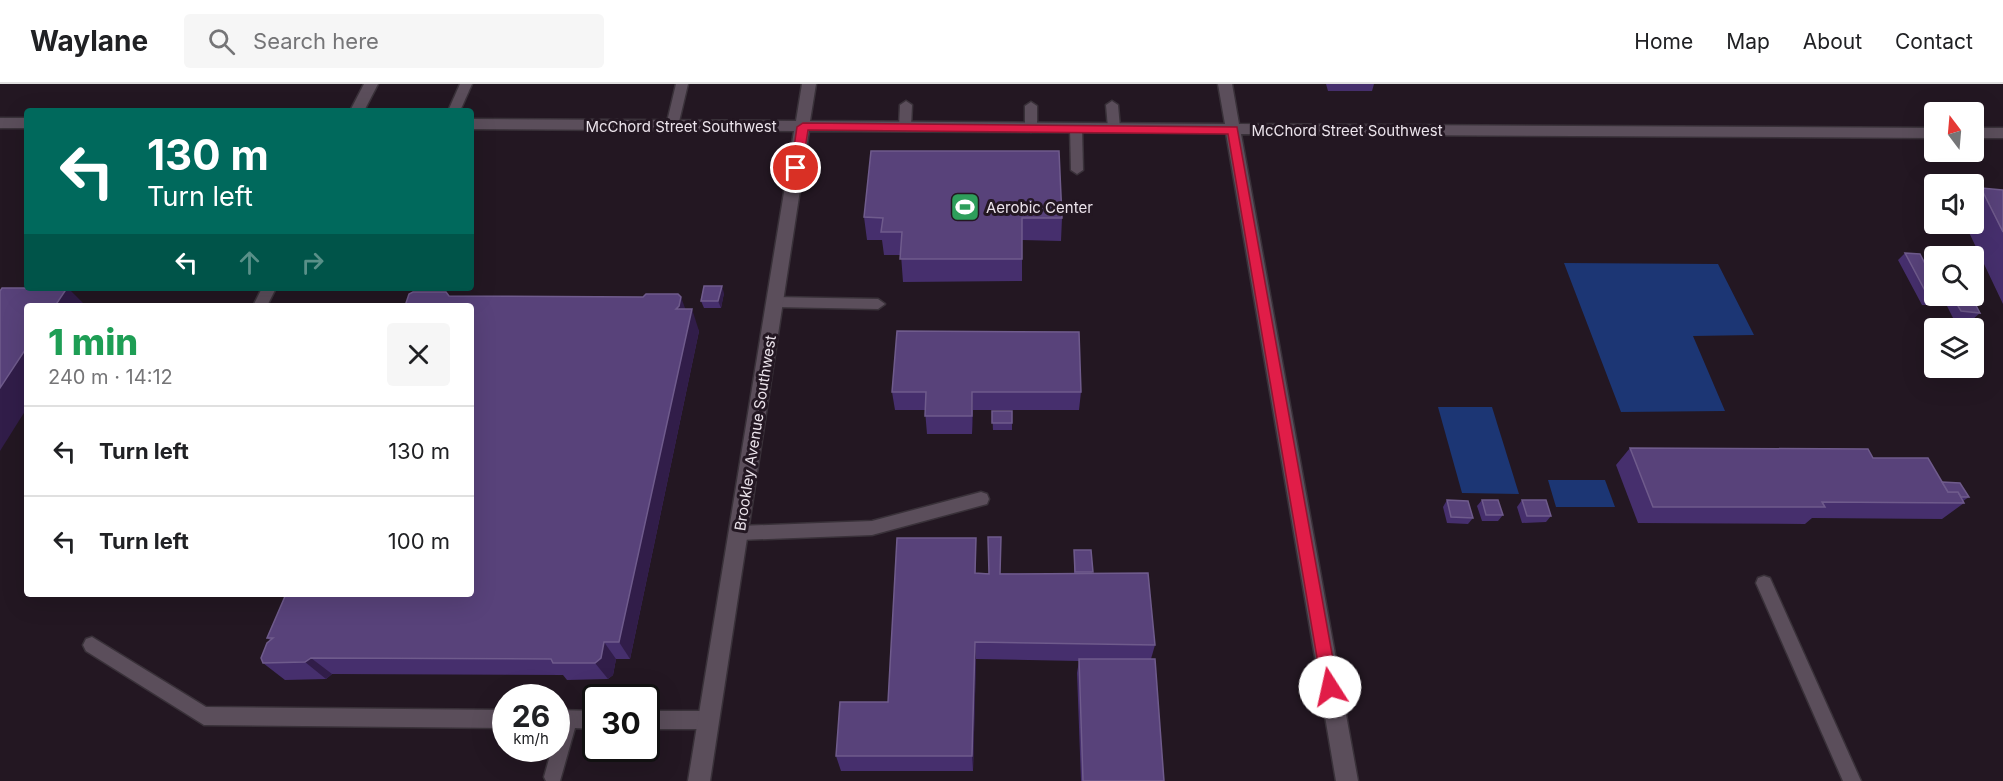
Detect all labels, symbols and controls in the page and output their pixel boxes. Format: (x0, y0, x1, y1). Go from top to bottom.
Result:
search box (184, 14, 604, 68)
text: Waylane (30, 24, 148, 58)
icon: search (205, 25, 238, 58)
text: Search here (253, 28, 379, 54)
text: Home (1634, 29, 1693, 54)
text: Map (1726, 29, 1770, 54)
text: About (1803, 29, 1862, 54)
text: Contact (1895, 29, 1973, 54)
north arrow (1924, 102, 1984, 162)
map controls (1924, 102, 1984, 378)
street label: McChord Street Southwest (585, 117, 777, 136)
street label: McChord Street Southwest (1251, 121, 1443, 140)
text: 130 m (147, 129, 269, 180)
icon: left (48, 132, 126, 210)
pin (770, 142, 821, 193)
icon: arrive (779, 151, 812, 184)
button: sound (1924, 174, 1984, 234)
text: Turn left (147, 180, 253, 213)
sports icon: Aerobic Center (949, 191, 981, 223)
place label: Aerobic Center (986, 198, 1093, 217)
icon: left (170, 246, 203, 279)
icon: ahead (233, 246, 266, 279)
icon: right (296, 246, 329, 279)
button: search (1924, 246, 1984, 306)
button: layers (1924, 318, 1984, 378)
text: 1 min (48, 320, 138, 364)
button: close (387, 323, 450, 386)
street label: Brookley Avenue Southwest (730, 334, 780, 532)
text: 240 m · 14:12 (48, 365, 173, 389)
icon: left (48, 435, 81, 468)
text: Turn left (99, 438, 189, 464)
text: 130 m (388, 438, 450, 464)
icon: left (48, 525, 81, 558)
text: Turn left (99, 528, 189, 554)
text: 100 m (388, 528, 450, 554)
position arrow (1298, 655, 1362, 719)
speed limit sign: 30 (582, 684, 660, 762)
text: 26 (512, 698, 550, 734)
text: km/h (513, 729, 549, 748)

